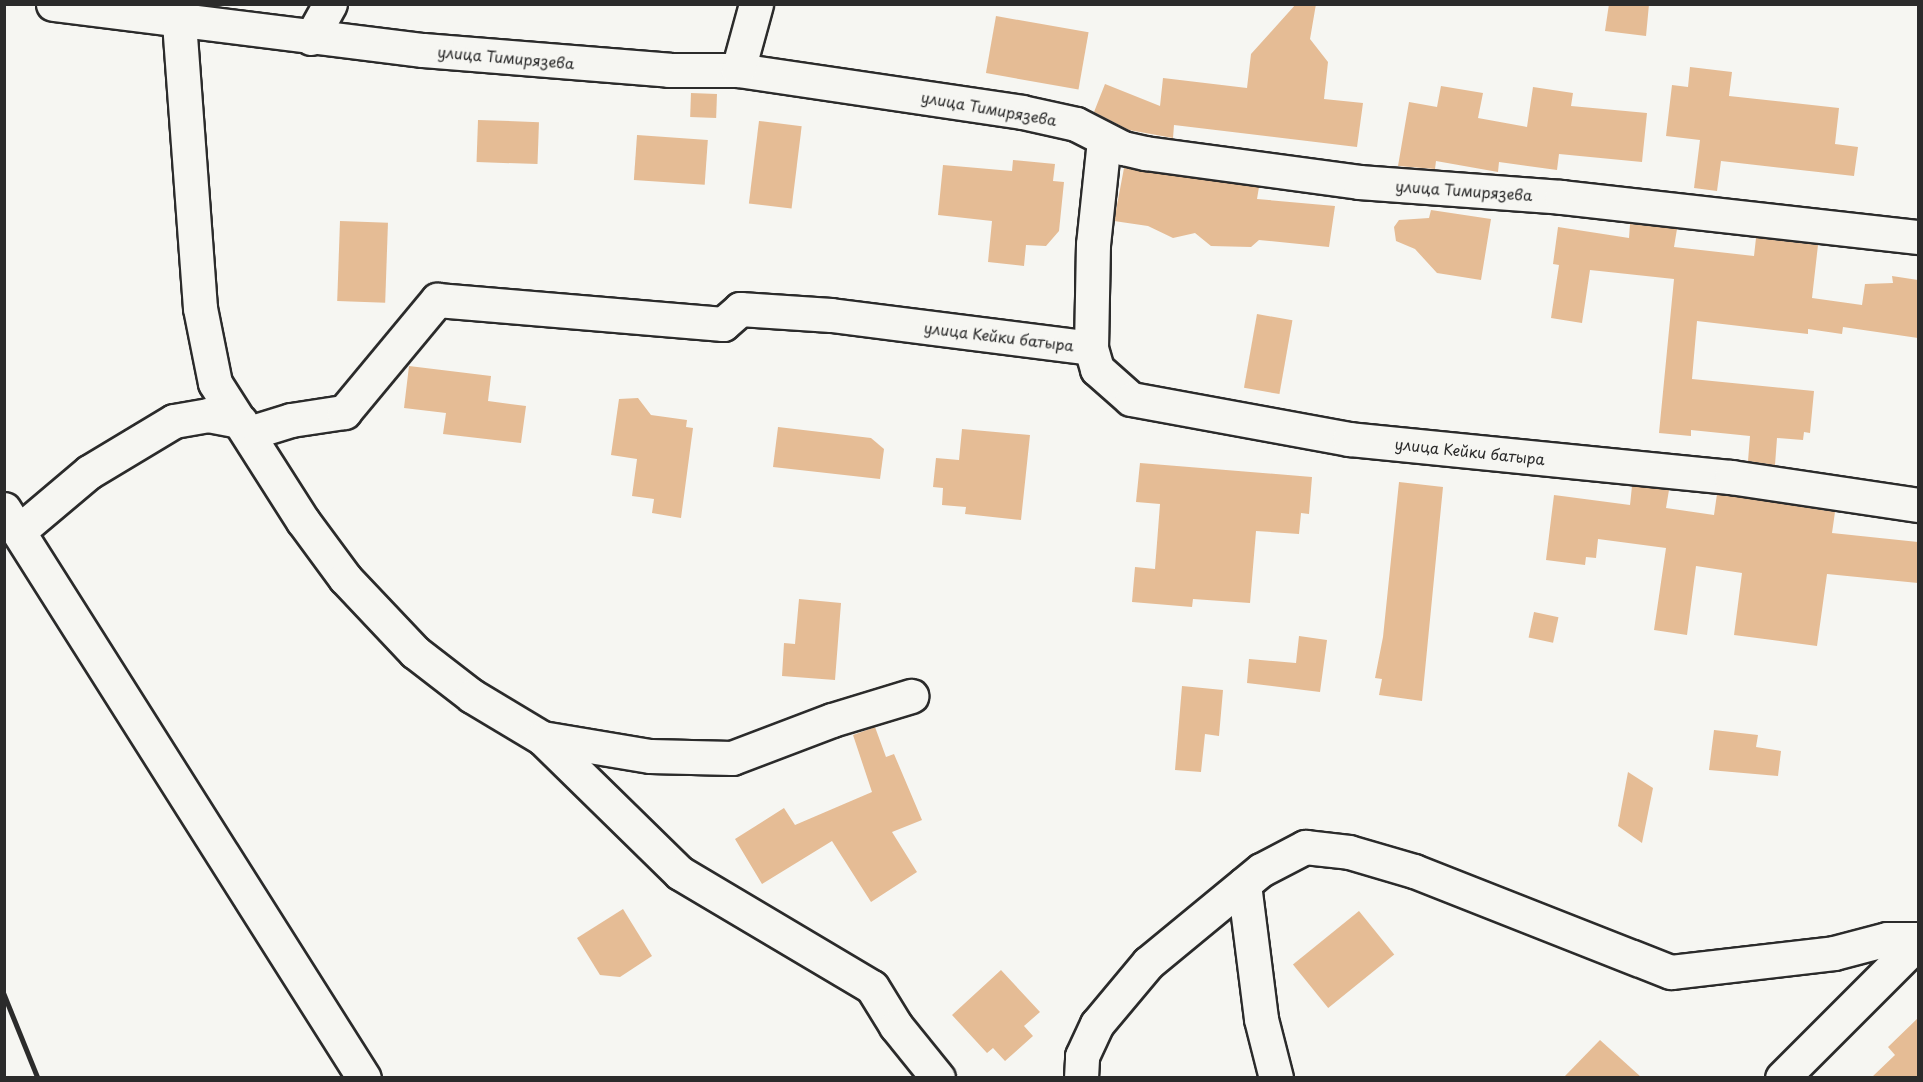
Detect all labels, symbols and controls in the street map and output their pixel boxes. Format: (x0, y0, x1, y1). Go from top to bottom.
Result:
street label: улица Тимирязева (437, 42, 575, 72)
street label: улица Тимирязева (920, 87, 1058, 129)
street label: улица Тимирязева (1395, 176, 1533, 204)
street label: улица Кейки батыра (922, 318, 1076, 354)
street label: улица Кейки батыра (1393, 434, 1547, 468)

